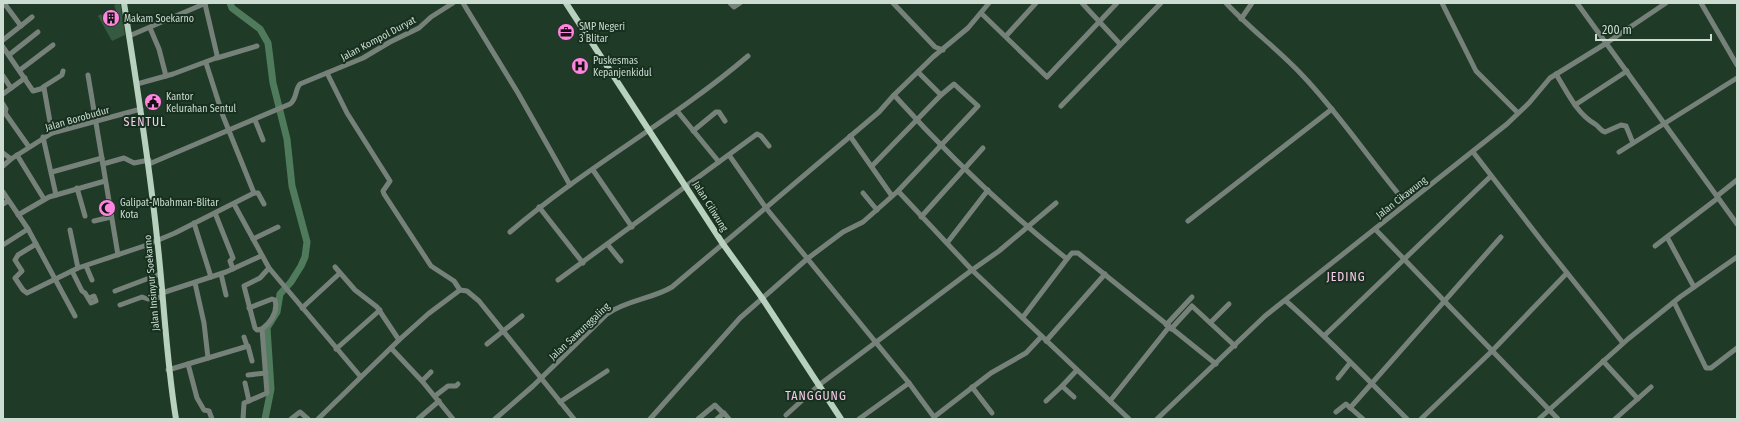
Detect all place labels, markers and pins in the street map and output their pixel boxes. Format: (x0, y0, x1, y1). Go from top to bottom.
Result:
building icon: Makam Soekarno (101, 8, 121, 28)
place label: Makam Soekarno (124, 13, 194, 25)
place label: SMP Negeri 3 Blitar (579, 21, 625, 45)
office icon: SMP Negeri 3 Blitar (556, 22, 576, 42)
place label: Puskesmas Kepanjenkidul (593, 55, 652, 79)
hospital icon: Puskesmas Kepanjenkidul (570, 56, 590, 76)
place label: Kantor Kelurahan Sentul (166, 91, 236, 115)
public building icon: Kantor Kelurahan Sentul (143, 92, 163, 112)
place label: Galipat-Mbahman-Blitar Kota (120, 197, 219, 221)
mosque icon: Galipat-Mbahman-Blitar Kota (97, 198, 117, 218)

